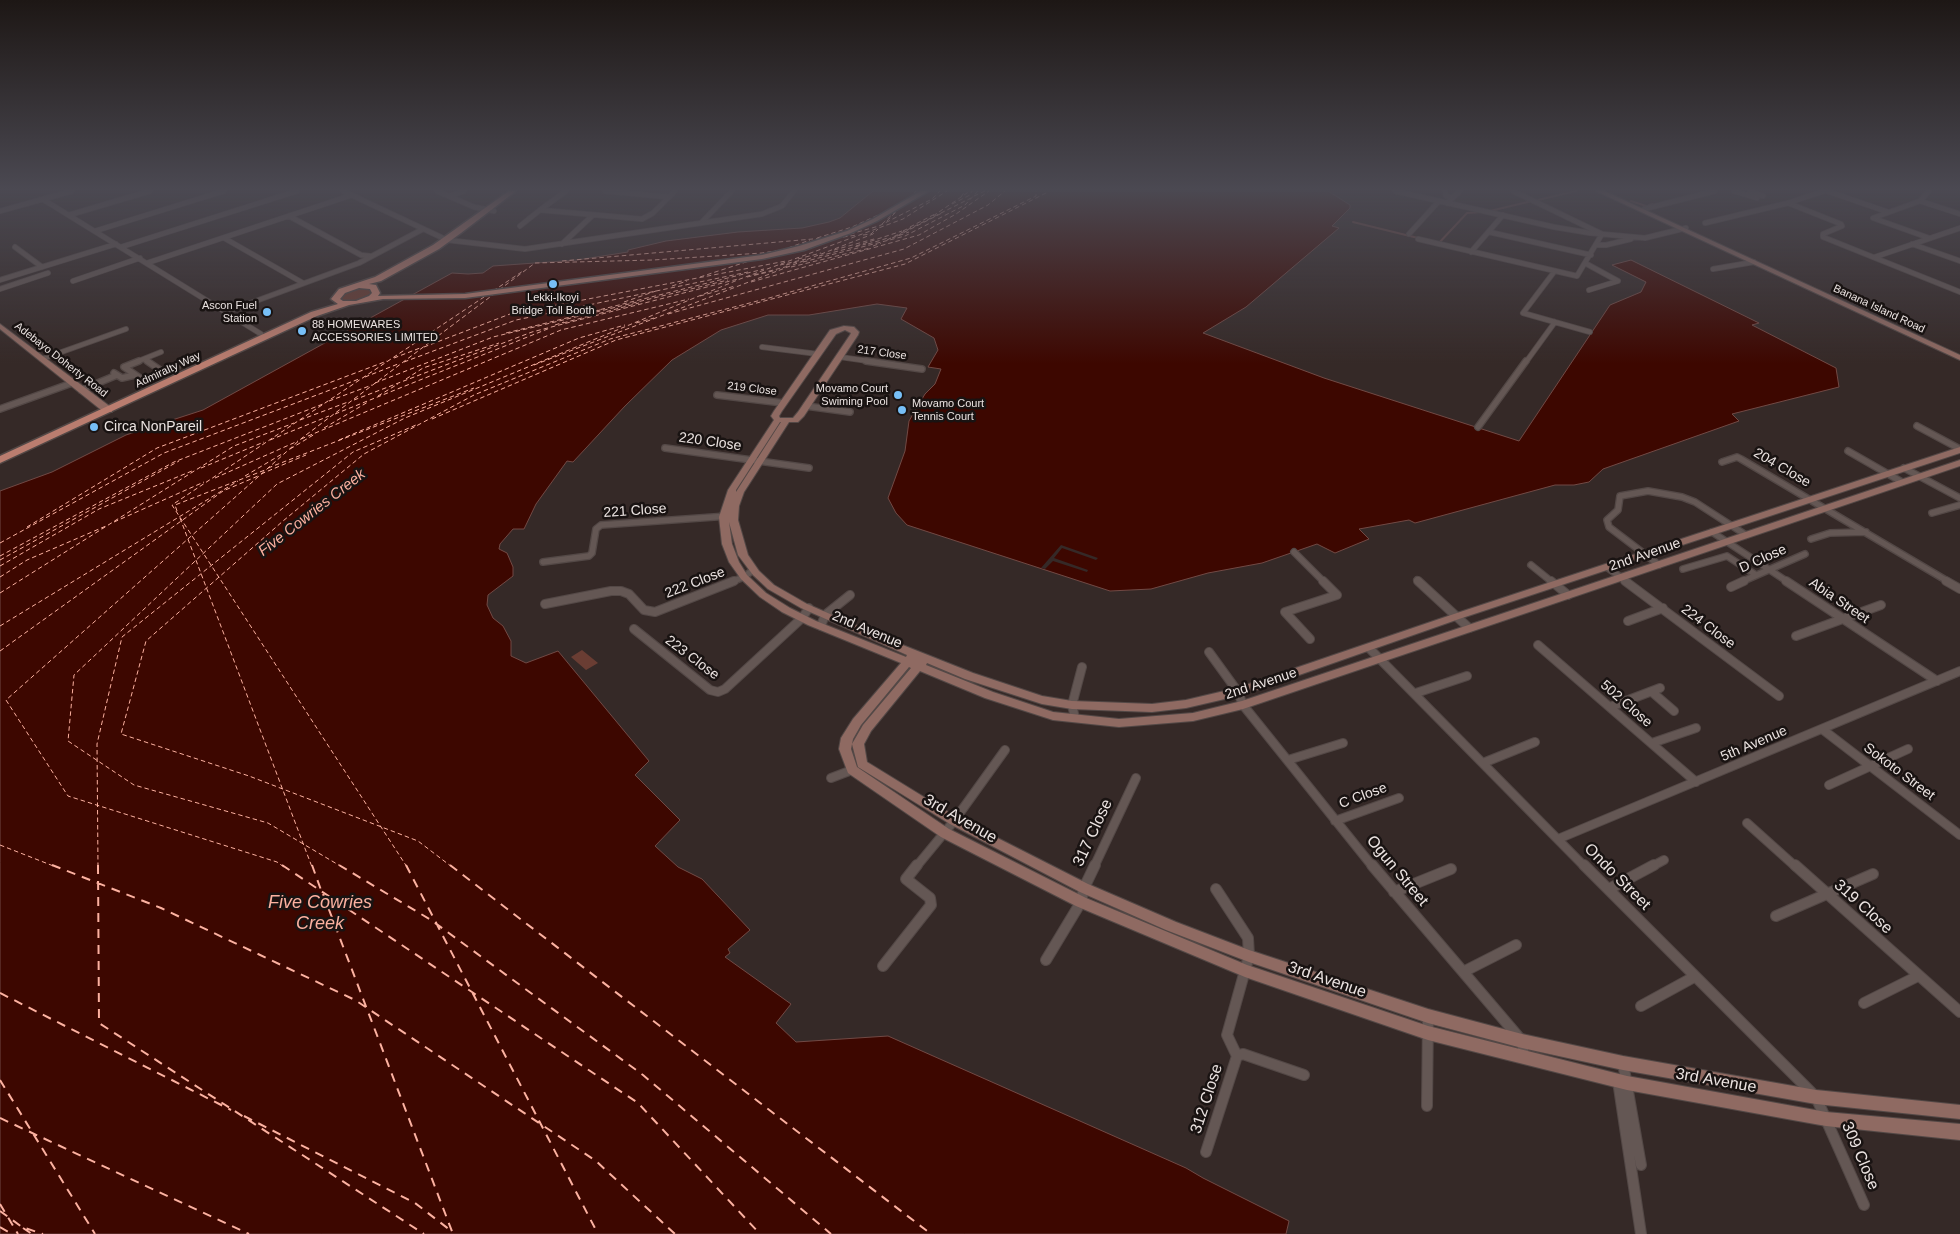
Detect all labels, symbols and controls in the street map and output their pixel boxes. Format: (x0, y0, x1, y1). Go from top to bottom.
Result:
marker: Lekki-Ikoyi Bridge Toll Booth (547, 278, 559, 290)
street label: Banana Island Road (1831, 282, 1927, 336)
place label: Lekki-Ikoyi Bridge Toll Booth (511, 291, 595, 317)
place label: Ascon Fuel Station (202, 299, 257, 325)
marker: Ascon Fuel Station (261, 306, 273, 318)
place label: 88 HOMEWARES ACCESSORIES LIMITED (312, 318, 438, 344)
street label: Adebayo Doherty Road (12, 320, 110, 400)
marker: 88 HOMEWARES ACCESSORIES LIMITED (296, 325, 308, 337)
street label: 217 Close (857, 343, 907, 363)
street label: Admiralty Way (133, 349, 203, 391)
street label: 219 Close (727, 379, 777, 399)
place label: Movamo Court Swiming Pool (816, 382, 888, 408)
marker: Movamo Court Swiming Pool (892, 389, 904, 401)
place label: Movamo Court Tennis Court (912, 397, 984, 423)
marker: Movamo Court Tennis Court (896, 404, 908, 416)
place label: Circa NonPareil (104, 419, 202, 435)
marker: Circa NonPareil (88, 421, 100, 433)
street label: 220 Close (678, 429, 742, 455)
street label: 204 Close (1751, 445, 1813, 491)
water label: Five Cowries Creek (255, 466, 369, 560)
street label: 221 Close (603, 500, 667, 522)
street label: 2nd Avenue (1607, 535, 1683, 575)
street label: D Close (1737, 541, 1789, 577)
street label: 222 Close (663, 564, 727, 602)
street label: Abia Street (1806, 575, 1872, 627)
street label: 224 Close (1678, 601, 1738, 653)
street label: 2nd Avenue (829, 608, 905, 652)
street label: 223 Close (662, 632, 722, 684)
street label: 2nd Avenue (1223, 665, 1299, 703)
street label: 502 Close (1597, 677, 1655, 731)
street label: 5th Avenue (1718, 722, 1790, 766)
street label: Sokoto Street (1860, 740, 1938, 804)
street label: C Close (1337, 780, 1389, 812)
street label: 3rd Avenue (920, 790, 1000, 848)
street label: 317 Close (1069, 796, 1117, 870)
street label: Ogun Street (1362, 832, 1432, 910)
street label: Ondo Street (1580, 840, 1654, 914)
street label: 319 Close (1830, 876, 1896, 938)
water label: Five Cowries Creek (268, 892, 372, 934)
street label: 3rd Avenue (1285, 958, 1369, 1002)
street label: 312 Close (1187, 1062, 1227, 1136)
street label: 3rd Avenue (1674, 1064, 1758, 1098)
street label: 309 Close (1837, 1119, 1883, 1193)

